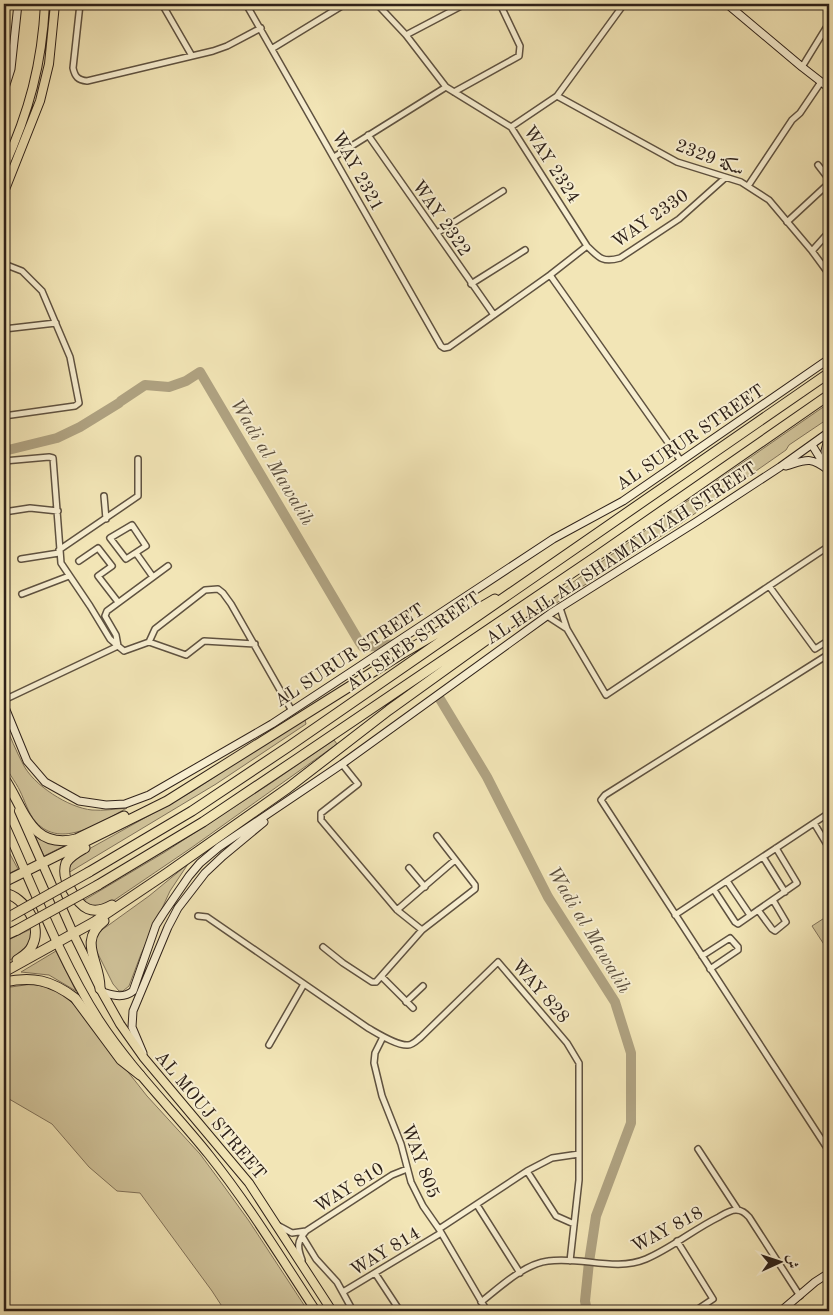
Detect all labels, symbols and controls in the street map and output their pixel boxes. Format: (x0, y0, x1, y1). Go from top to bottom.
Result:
street label: WAY 2324 (520, 123, 583, 206)
street label: WAY 2321 (328, 129, 386, 214)
street label: سكة 2329 (673, 136, 747, 179)
street label: WAY 2322 (409, 177, 474, 260)
street label: WAY 2330 (609, 186, 692, 251)
street label: AL SURUR STREET (613, 382, 768, 494)
water label: Wadi al Mawalih (226, 395, 316, 529)
street label: AL HAIL AL SHAMALIYAH STREET (483, 459, 760, 648)
street label: AL SEEB STREET (343, 589, 484, 695)
street label: AL SURUR STREET (272, 601, 428, 711)
water label: Wadi al Mawalih (543, 863, 633, 997)
street label: WAY 828 (508, 956, 573, 1027)
street label: AL MOUJ STREET (151, 1048, 269, 1183)
street label: WAY 805 (398, 1122, 442, 1201)
street label: WAY 810 (312, 1160, 387, 1216)
street label: WAY 818 (629, 1204, 706, 1256)
street label: WAY 814 (348, 1224, 423, 1280)
north arrow (756, 1238, 806, 1288)
text: ش (785, 1254, 799, 1269)

